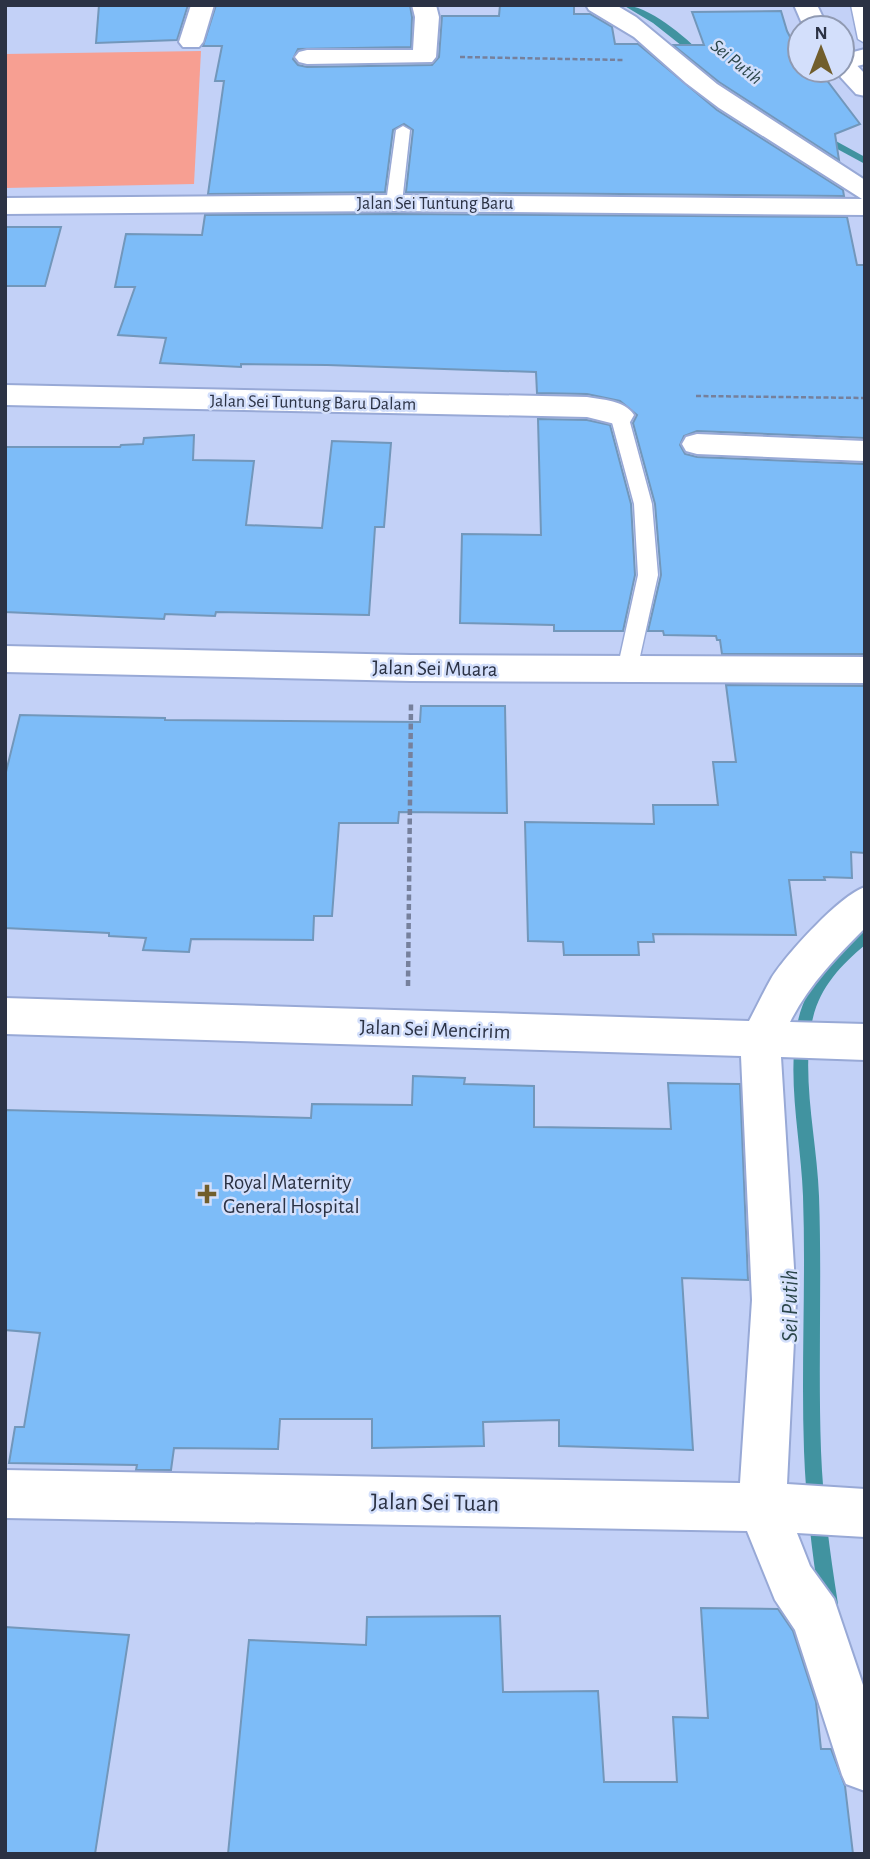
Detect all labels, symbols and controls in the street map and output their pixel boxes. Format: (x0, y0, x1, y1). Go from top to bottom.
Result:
north arrow (786, 14, 856, 84)
text: N (814, 24, 828, 43)
water label: Sei Putih (707, 36, 765, 88)
street label: Jalan Sei Tuntung Baru (357, 195, 513, 213)
street label: Jalan Sei Tuntung Baru Dalam (210, 392, 416, 414)
street label: Jalan Sei Muara (372, 657, 498, 680)
street label: Jalan Sei Mencirim (359, 1016, 511, 1043)
place label: Royal Maternity General Hospital (223, 1172, 360, 1217)
marker: Royal Maternity General Hospital (197, 1184, 217, 1204)
water label: Sei Putih (779, 1270, 802, 1342)
street label: Jalan Sei Tuan (371, 1490, 499, 1516)

